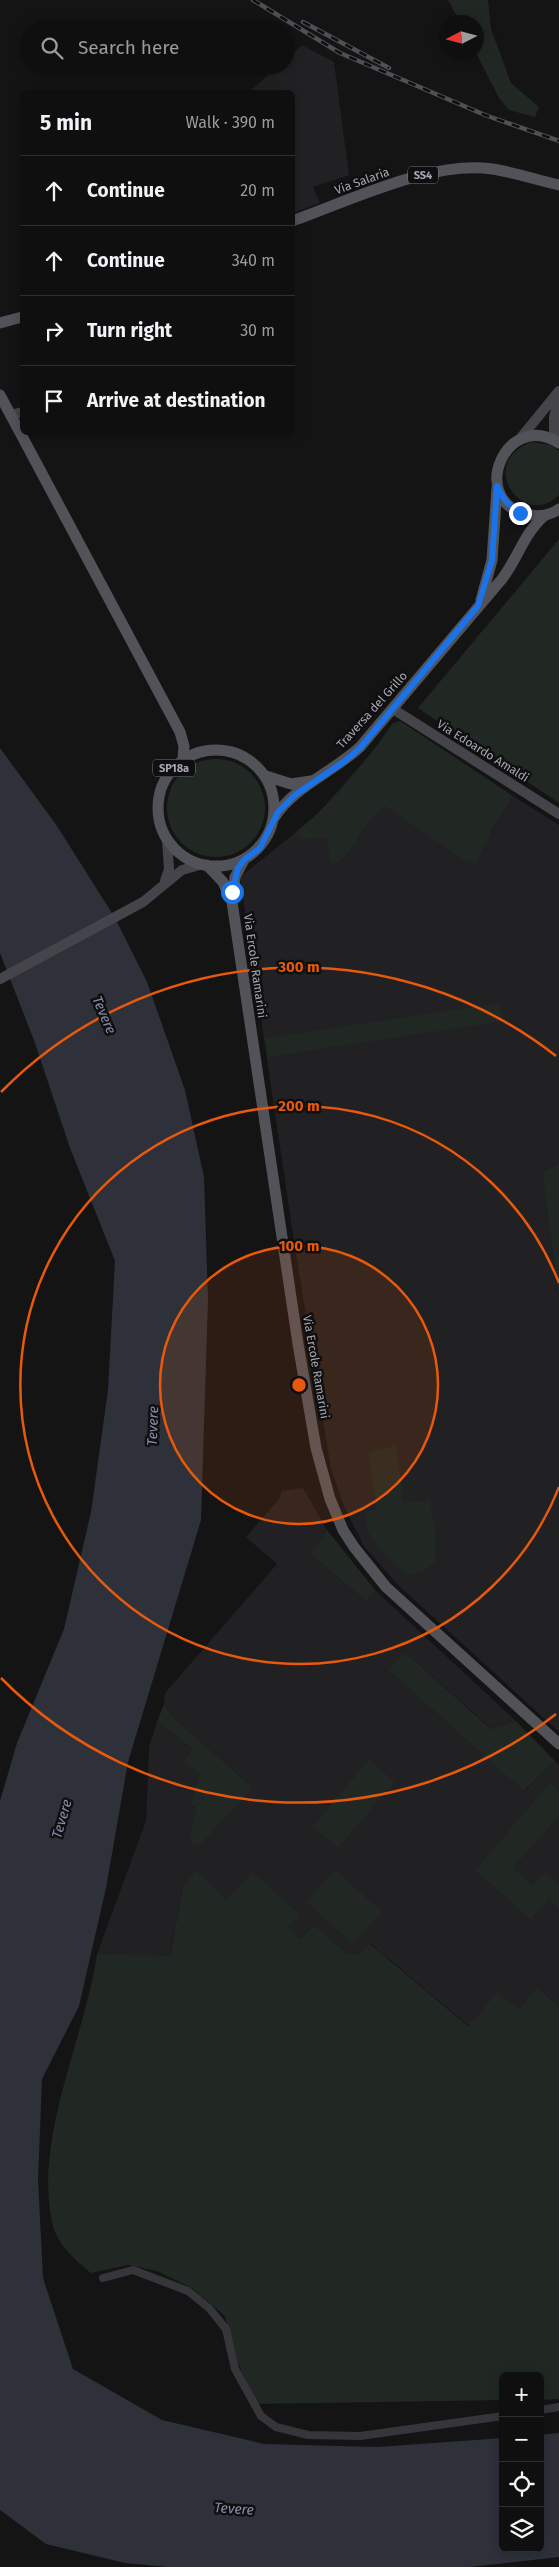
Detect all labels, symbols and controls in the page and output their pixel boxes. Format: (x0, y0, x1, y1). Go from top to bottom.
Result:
north arrow (439, 15, 484, 60)
search box (20, 20, 295, 75)
icon: search (38, 34, 66, 62)
text: Search here (78, 36, 179, 59)
text: 5 min (40, 110, 92, 136)
text: Walk · 390 m (185, 113, 275, 132)
street label: Via Salaria (333, 165, 391, 197)
road number: SS4 (408, 166, 438, 184)
icon: ahead (40, 177, 68, 205)
text: Continue (87, 179, 165, 202)
text: 20 m (240, 181, 275, 200)
icon: ahead (40, 247, 68, 275)
text: Continue (87, 249, 165, 272)
text: 340 m (232, 251, 275, 270)
icon: right (40, 317, 68, 345)
text: Turn right (87, 319, 172, 342)
text: 30 m (240, 321, 275, 340)
icon: arrive (40, 387, 68, 415)
text: Arrive at destination (87, 389, 266, 412)
route end (509, 502, 532, 525)
street label: Traversa del Grillo (334, 669, 410, 751)
street label: Via Edoardo Amaldi (434, 717, 532, 785)
road number: SP18a (153, 760, 195, 776)
route start (221, 881, 244, 904)
street label: Via Ercole Ramarini (241, 913, 269, 1019)
text: 300 m (277, 958, 320, 976)
water label: Tevere (88, 993, 120, 1037)
text: 200 m (278, 1097, 320, 1115)
text: 100 m (279, 1237, 319, 1255)
street label: Via Ercole Ramarini (300, 1314, 332, 1420)
centre of rings (290, 1376, 308, 1394)
water label: Tevere (144, 1406, 162, 1446)
water label: Tevere (48, 1798, 76, 1840)
map controls (499, 2372, 544, 2552)
button: + (499, 2372, 544, 2417)
button: − (499, 2417, 544, 2462)
button: locate (499, 2462, 544, 2507)
water label: Tevere (214, 2499, 254, 2519)
button: layers (499, 2507, 544, 2552)

